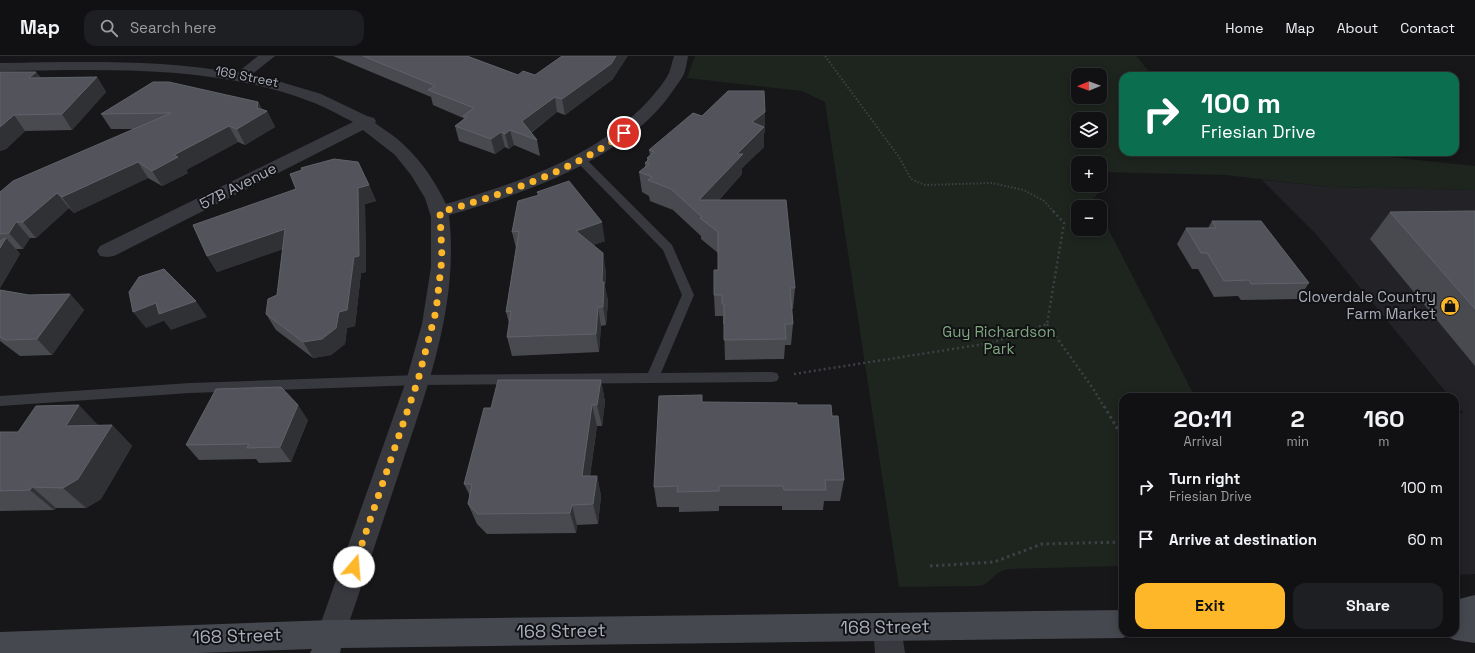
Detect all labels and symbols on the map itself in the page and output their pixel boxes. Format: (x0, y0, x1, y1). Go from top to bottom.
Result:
street label: 169 Street (214, 62, 280, 91)
north arrow (1071, 68, 1107, 104)
pin (607, 116, 641, 150)
street label: 57B Avenue (196, 158, 280, 213)
place label: Cloverdale Country Farm Market (1298, 287, 1436, 323)
shop icon: Cloverdale Country Farm Market (1439, 295, 1461, 317)
park label: Guy Richardson Park (942, 322, 1056, 358)
position arrow (333, 546, 375, 588)
street label: 168 Street (840, 614, 930, 639)
street label: 168 Street (516, 618, 606, 643)
street label: 168 Street (192, 622, 282, 649)

